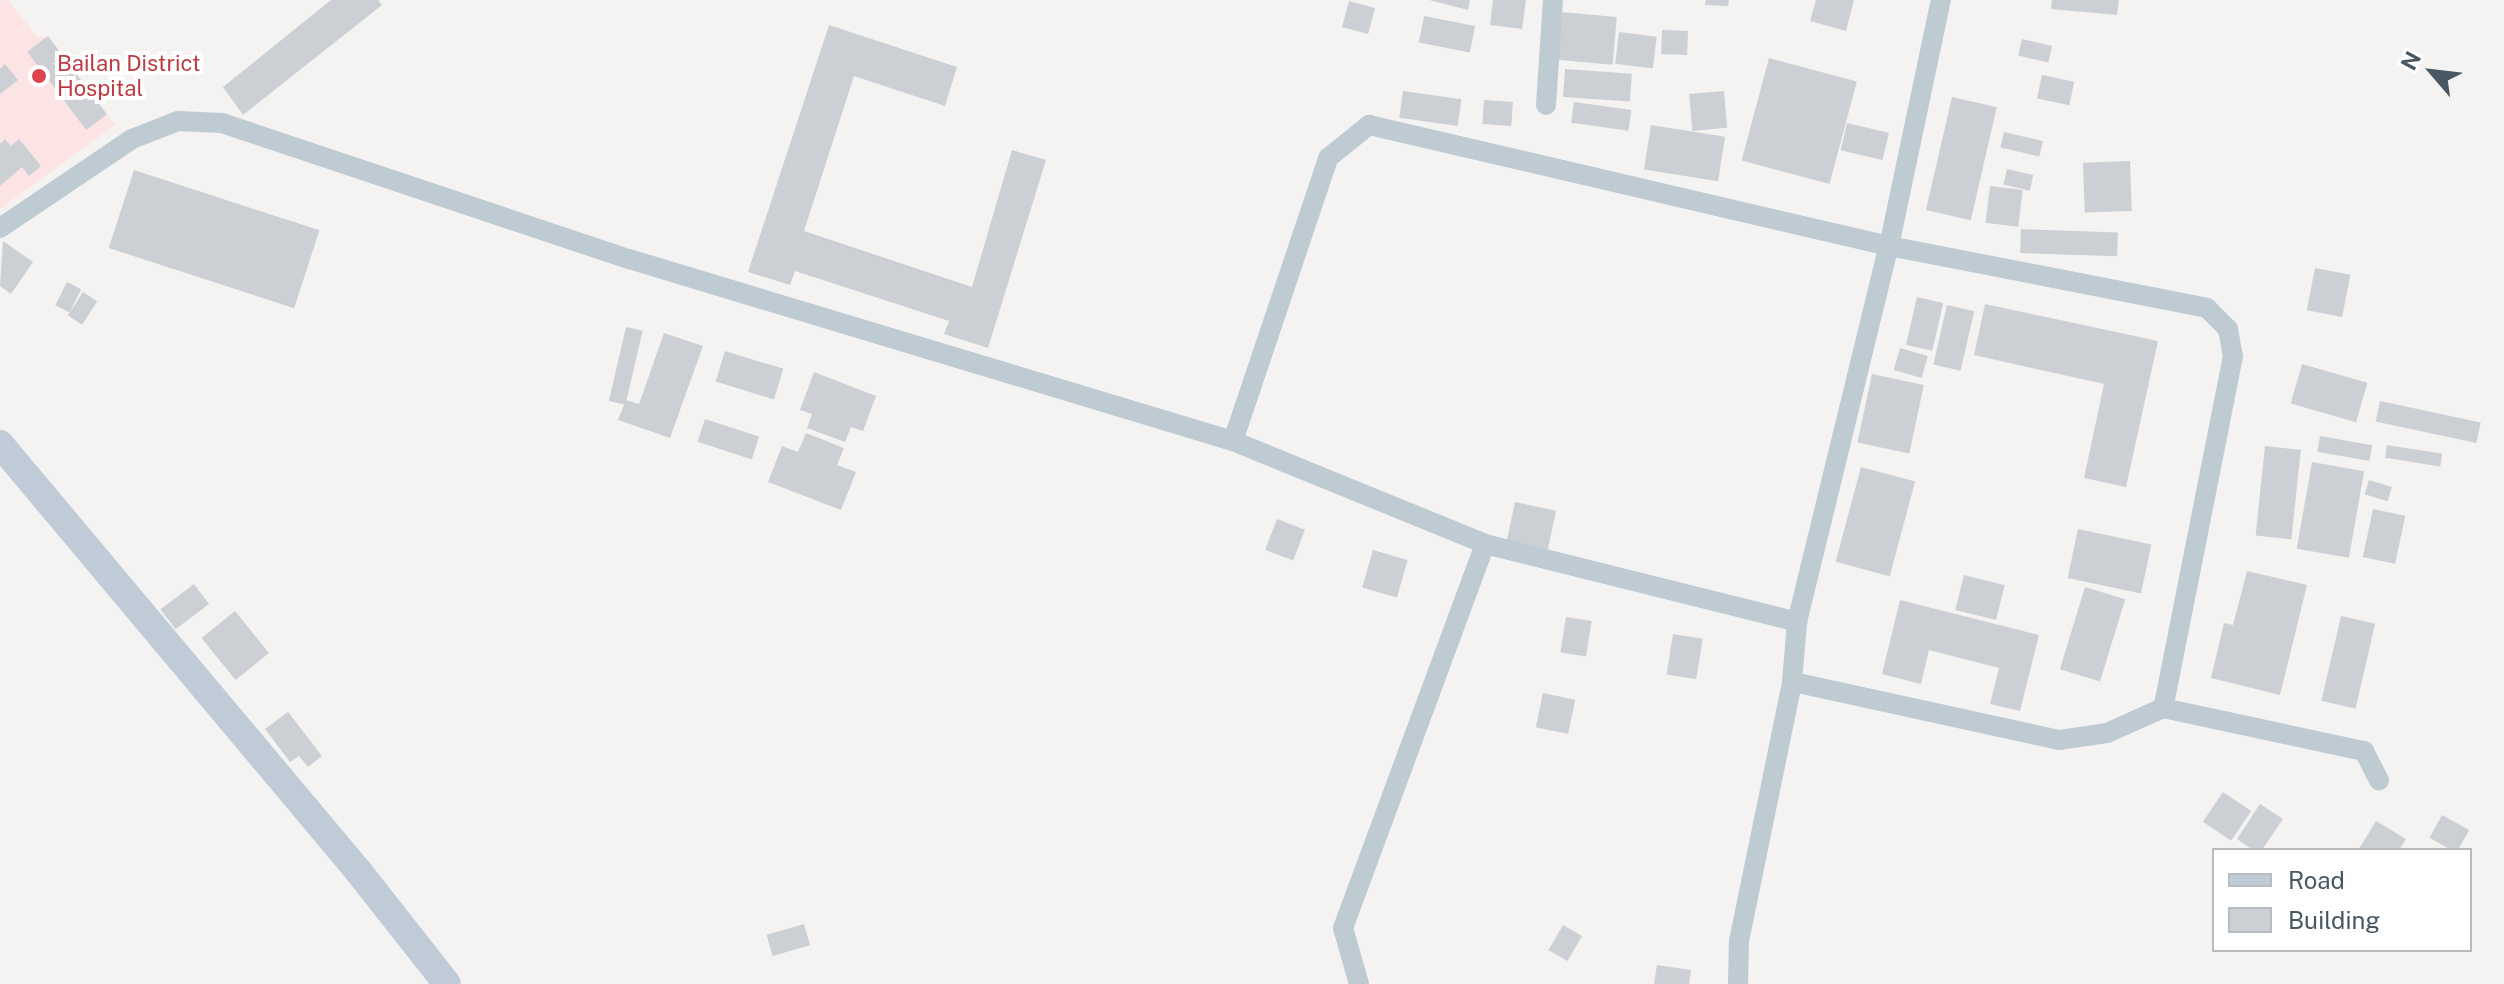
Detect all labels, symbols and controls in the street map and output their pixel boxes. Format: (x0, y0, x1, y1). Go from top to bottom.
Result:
north arrow (2392, 32, 2472, 112)
text: N (2395, 47, 2426, 74)
place label: Bailan District Hospital (57, 50, 200, 102)
marker: Bailan District Hospital (28, 65, 50, 87)
legend (2212, 848, 2472, 952)
text: Road (2288, 866, 2345, 894)
text: Building (2288, 906, 2380, 934)

